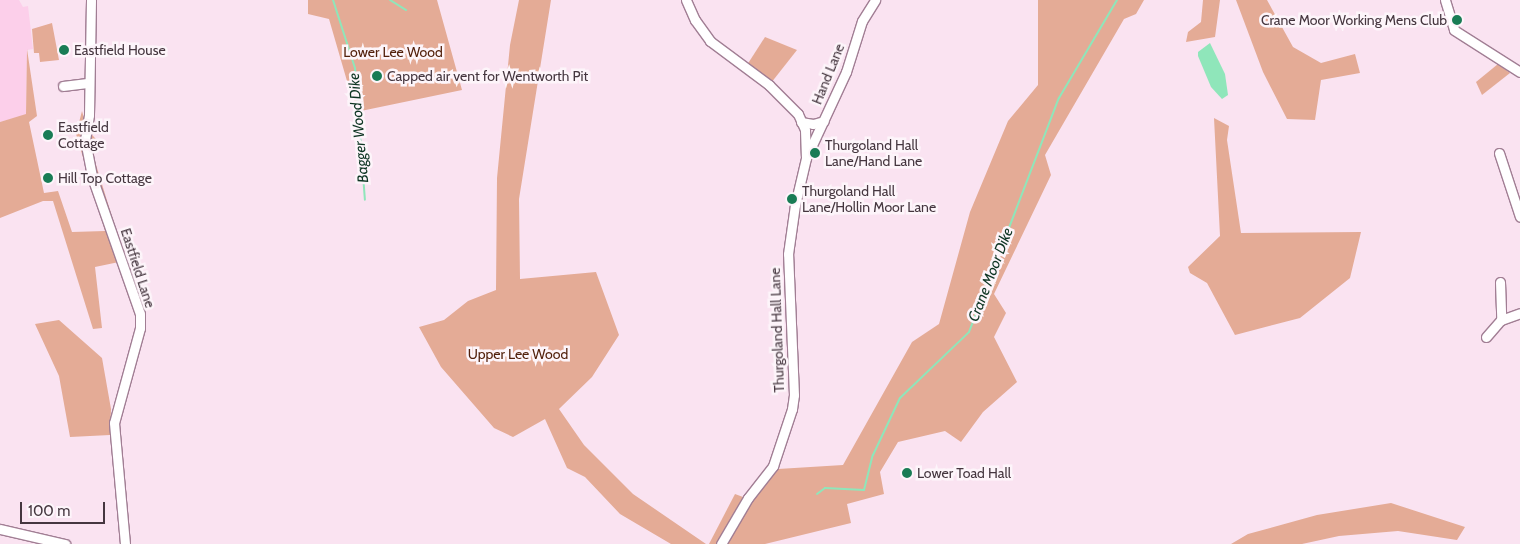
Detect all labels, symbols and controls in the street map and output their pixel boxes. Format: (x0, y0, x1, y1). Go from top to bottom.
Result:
place label: Crane Moor Working Mens Club (1261, 12, 1447, 28)
marker: Crane Moor Working Mens Club (1451, 14, 1463, 26)
street label: Hand Lane (808, 41, 848, 107)
place label: Eastfield House (74, 42, 166, 58)
marker: Eastfield House (58, 44, 70, 56)
park label: Lower Lee Wood (343, 44, 443, 60)
place label: Capped air vent for Wentworth Pit (387, 68, 588, 84)
marker: Capped air vent for Wentworth Pit (371, 70, 383, 82)
water label: Bagger Wood Dike (345, 72, 373, 184)
place label: Eastfield Cottage (58, 119, 109, 152)
marker: Eastfield Cottage (42, 129, 54, 141)
place label: Thurgoland Hall Lane/Hand Lane (825, 137, 922, 170)
marker: Thurgoland Hall Lane/Hand Lane (809, 147, 821, 159)
place label: Hill Top Cottage (58, 170, 152, 186)
marker: Hill Top Cottage (42, 172, 54, 184)
place label: Thurgoland Hall Lane/Hollin Moor Lane (802, 183, 936, 216)
marker: Thurgoland Hall Lane/Hollin Moor Lane (786, 193, 798, 205)
water label: Crane Moor Dike (965, 225, 1017, 325)
street label: Eastfield Lane (117, 226, 159, 310)
street label: Thurgoland Hall Lane (766, 267, 788, 393)
park label: Upper Lee Wood (468, 346, 568, 362)
place label: Lower Toad Hall (917, 465, 1011, 481)
marker: Lower Toad Hall (901, 467, 913, 479)
scale bar (22, 492, 108, 524)
text: 100 m (28, 502, 70, 520)

